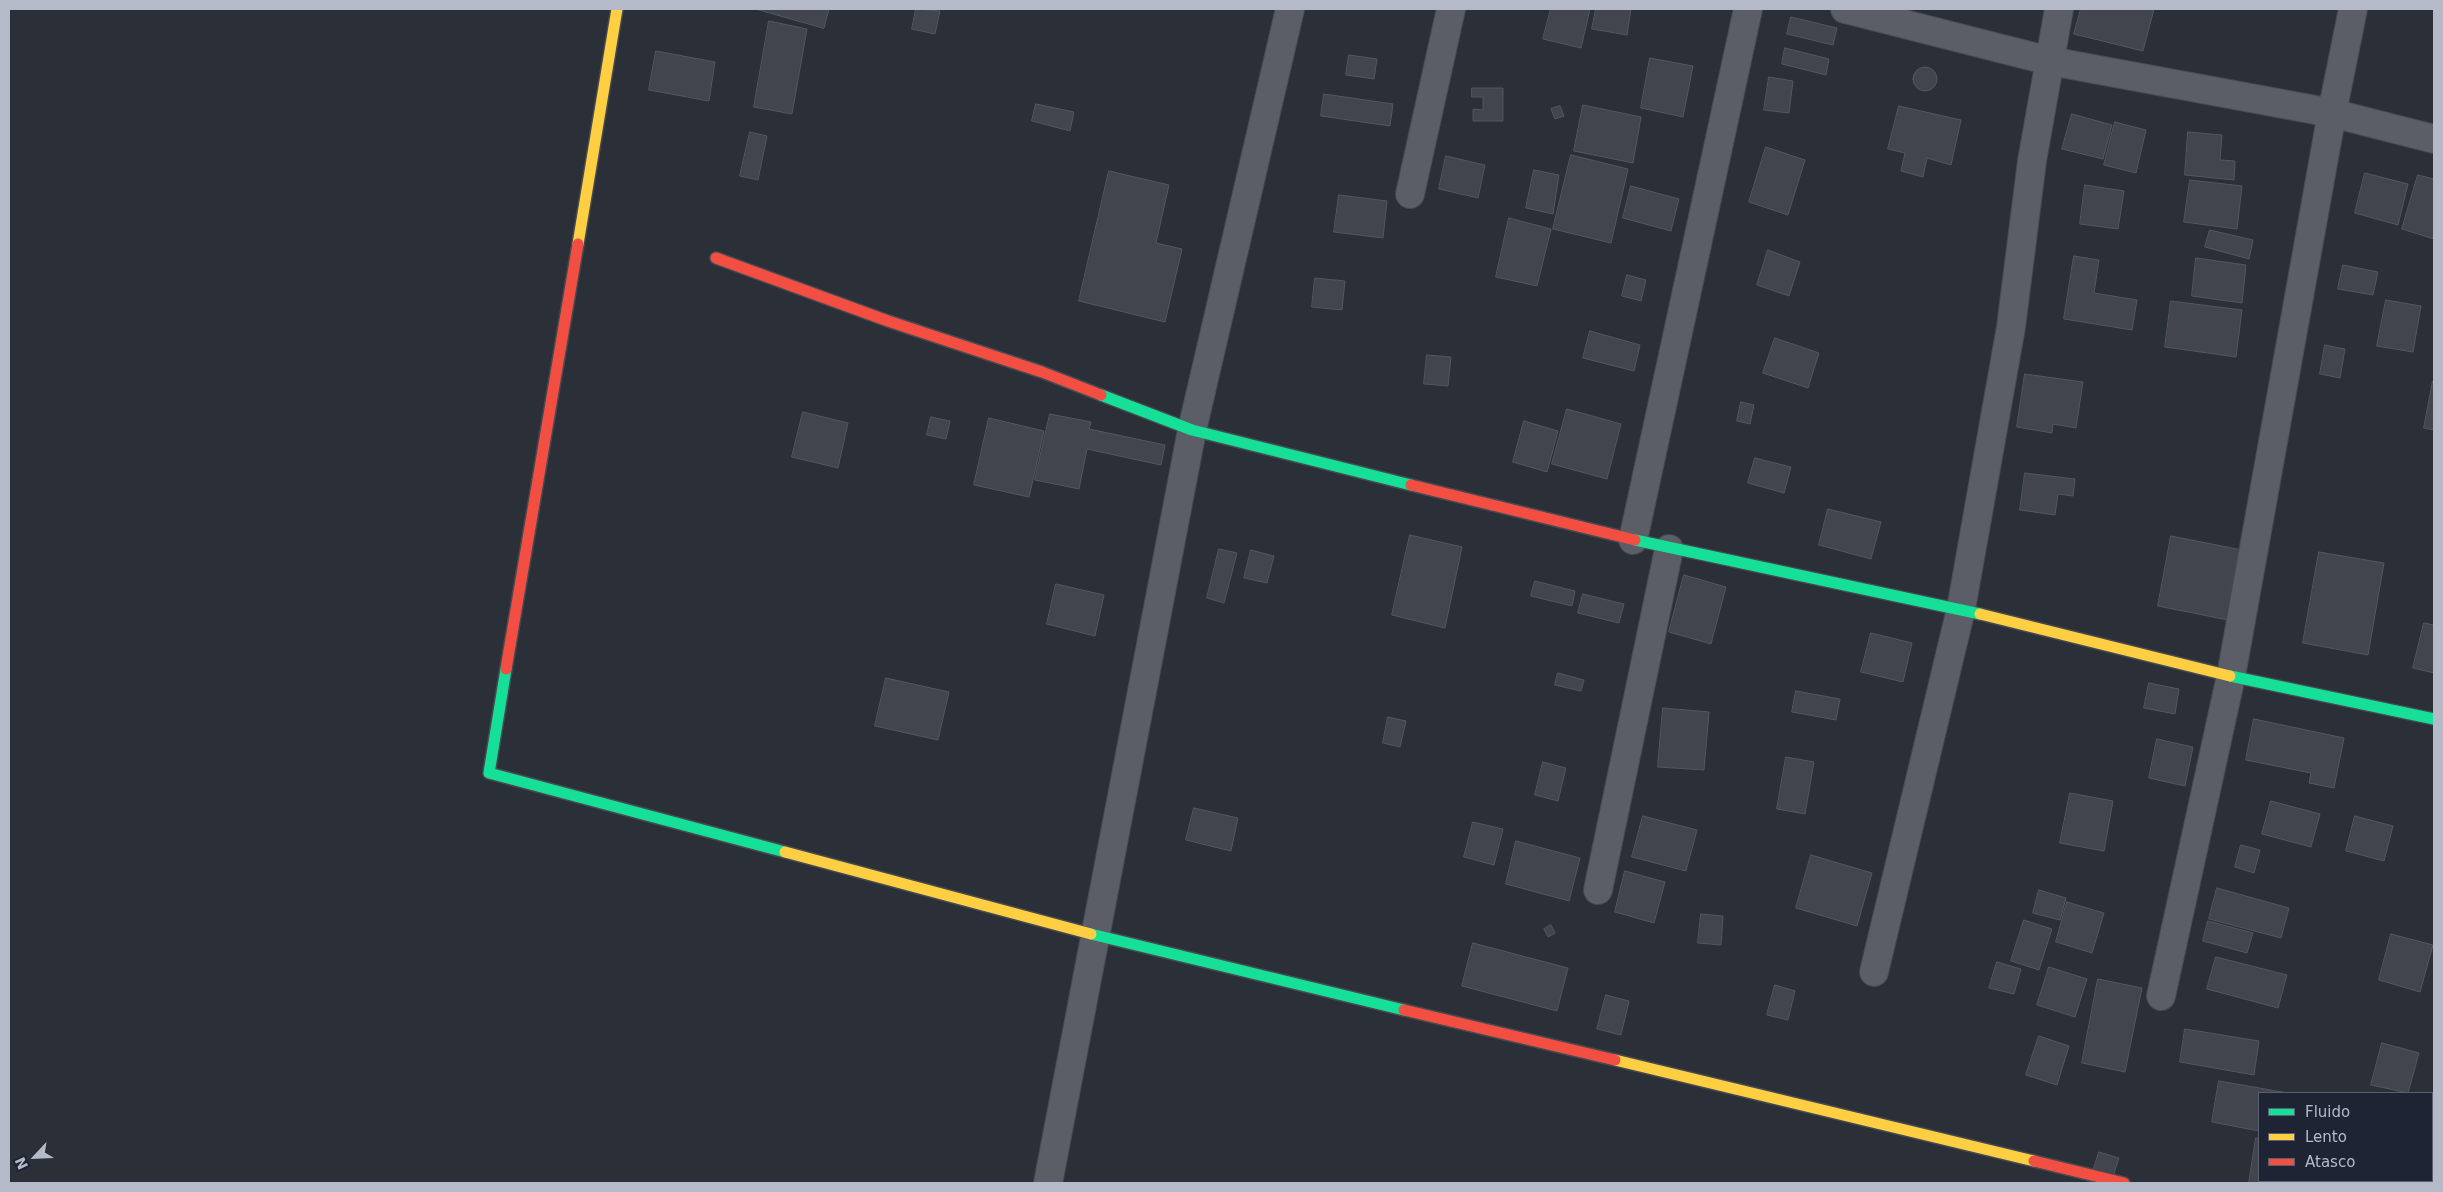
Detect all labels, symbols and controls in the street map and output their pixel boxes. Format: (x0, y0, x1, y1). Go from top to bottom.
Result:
legend (2258, 1092, 2433, 1182)
text: Fluido (2305, 1103, 2350, 1121)
text: Lento (2305, 1128, 2347, 1146)
north arrow (10, 1132, 60, 1182)
text: Atasco (2305, 1153, 2355, 1171)
text: N (12, 1155, 31, 1172)

